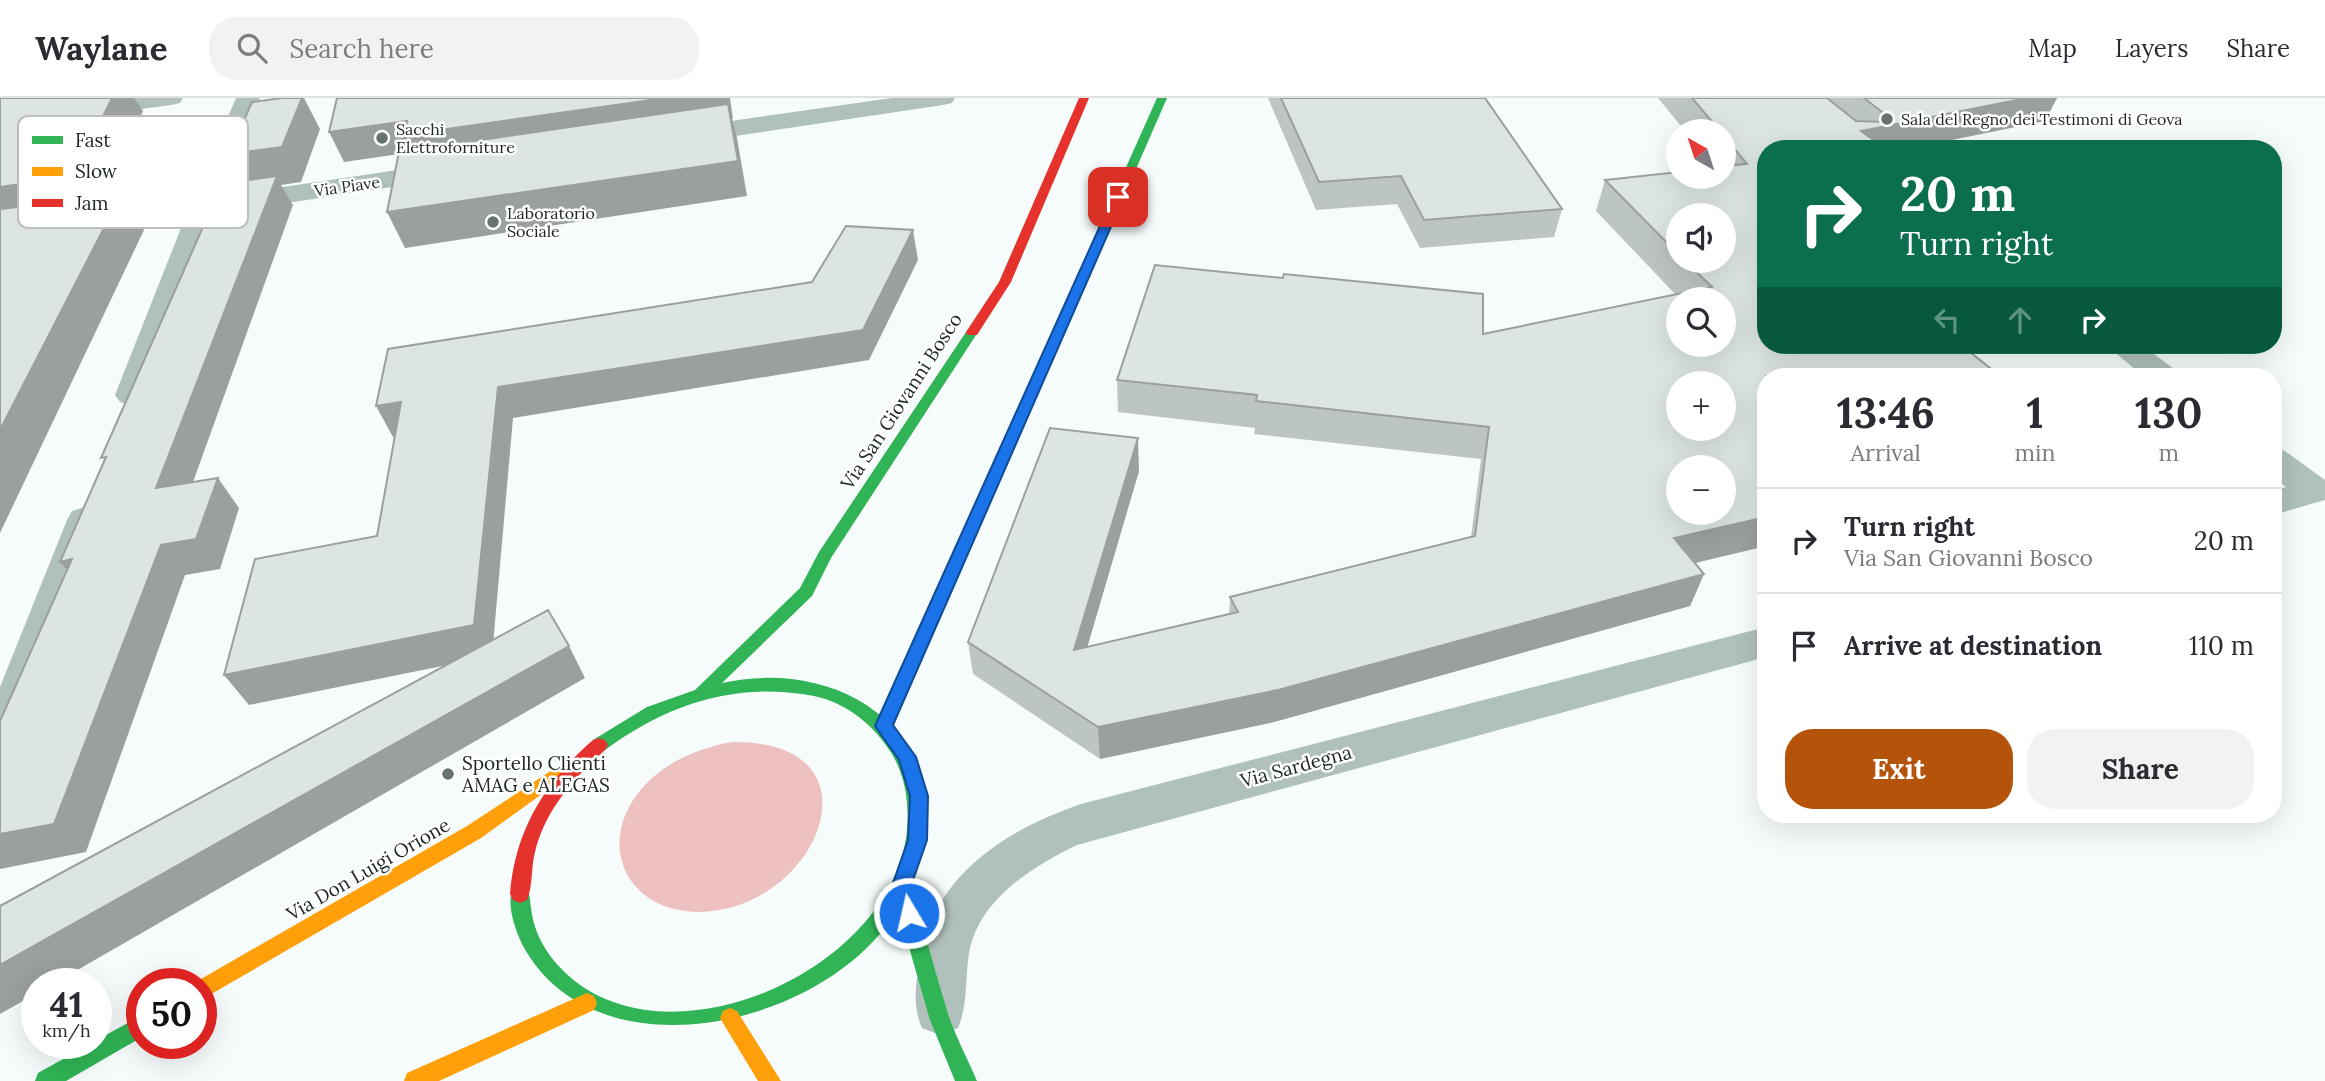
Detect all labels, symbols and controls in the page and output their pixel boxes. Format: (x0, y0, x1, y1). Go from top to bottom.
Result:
search box (209, 17, 699, 80)
text: Waylane (35, 27, 167, 69)
icon: search (233, 29, 271, 67)
text: Search here (289, 32, 434, 65)
text: Map (2028, 33, 2077, 64)
text: Layers (2115, 33, 2188, 64)
text: Share (2226, 33, 2290, 64)
place label: Sala del Regno dei Testimoni di Geova (1901, 109, 2182, 129)
marker: Sala del Regno dei Testimoni di Geova (1879, 111, 1895, 127)
legend (18, 116, 248, 228)
place label: Sacchi Elettroforniture (396, 119, 515, 157)
north arrow (1666, 119, 1736, 189)
map controls (1666, 119, 1736, 525)
text: Fast (75, 128, 111, 152)
marker: Sacchi Elettroforniture (374, 130, 390, 146)
text: Slow (75, 159, 118, 183)
text: 20 m (1900, 162, 2015, 224)
pin (1088, 167, 1148, 227)
icon: right (1785, 168, 1876, 259)
street label: Via Piave (312, 171, 381, 201)
icon: arrive (1099, 178, 1137, 216)
text: Jam (74, 191, 109, 215)
place label: Laboratorio Sociale (507, 203, 595, 241)
button: sound (1666, 203, 1736, 273)
marker: Laboratorio Sociale (485, 214, 501, 230)
text: Turn right (1900, 223, 2053, 264)
button: search (1666, 287, 1736, 357)
icon: left (1928, 301, 1966, 339)
icon: ahead (2001, 301, 2039, 339)
icon: right (2074, 301, 2112, 339)
street label: Via San Giovanni Bosco (834, 308, 967, 495)
button: + (1666, 371, 1736, 441)
text: 13:46 (1837, 386, 1935, 440)
text: 1 (2026, 386, 2043, 440)
text: 130 (2135, 386, 2202, 440)
text: Arrival (1851, 438, 1921, 467)
text: min (2014, 438, 2055, 467)
text: m (2158, 438, 2179, 467)
button: − (1666, 455, 1736, 525)
text: Turn right (1844, 510, 1975, 543)
icon: right (1785, 522, 1823, 560)
text: 20 m (2194, 524, 2254, 557)
text: Via San Giovanni Bosco (1844, 543, 2093, 572)
icon: arrive (1785, 627, 1823, 665)
text: Arrive at destination (1844, 629, 2102, 662)
text: 110 m (2189, 629, 2254, 662)
button: Exit (1785, 729, 2013, 809)
button: Share (2027, 729, 2254, 809)
street label: Via Sardegna (1237, 740, 1355, 793)
place label: Sportello Clienti AMAG e ALEGAS (461, 751, 610, 797)
marker: Sportello Clienti AMAG e ALEGAS (440, 766, 456, 782)
street label: Via Don Luigi Orione (281, 812, 454, 926)
position arrow (872, 876, 946, 950)
speed limit sign: 50 (126, 968, 217, 1059)
text: 41 (50, 982, 83, 1027)
text: km/h (42, 1019, 91, 1042)

